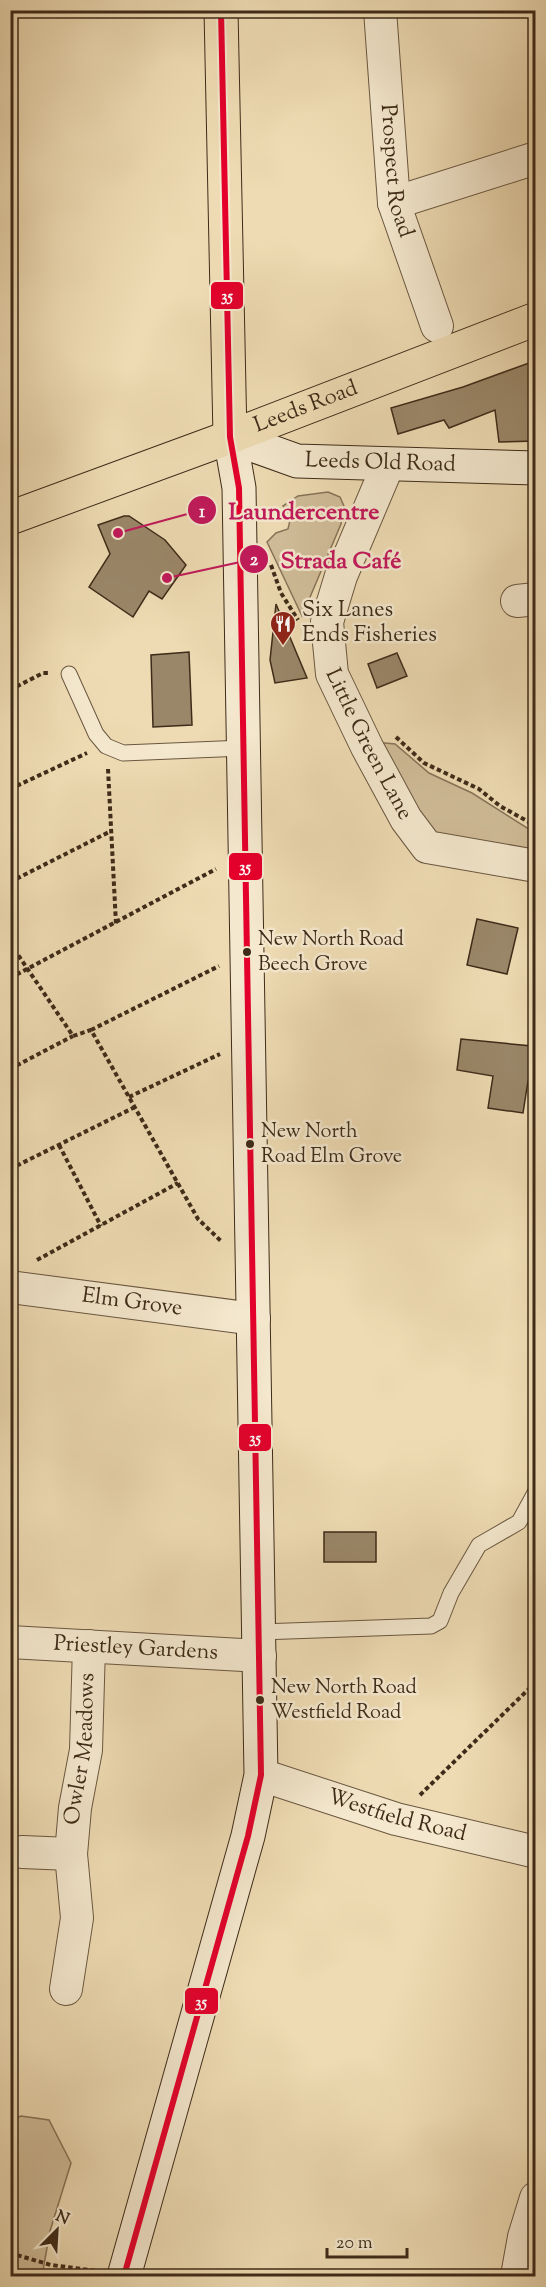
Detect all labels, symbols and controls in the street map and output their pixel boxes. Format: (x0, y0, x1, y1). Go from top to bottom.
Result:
street label: Prospect Road (371, 103, 421, 242)
line badge: 35 (210, 281, 244, 310)
text: 35 (221, 286, 233, 309)
street label: Leeds Road (249, 373, 363, 442)
street label: Leeds Old Road (304, 445, 456, 482)
callout: Laundercentre (187, 489, 392, 531)
text: Laundercentre (229, 496, 379, 530)
text: 1 (199, 500, 206, 526)
callout: Strada Café (239, 538, 414, 580)
text: Strada Café (280, 545, 402, 579)
text: 2 (250, 548, 259, 574)
place label: Six Lanes Ends Fisheries (302, 595, 437, 652)
restaurant icon: Six Lanes Ends Fisheries (268, 609, 298, 647)
street label: Little Green Lane (316, 663, 420, 826)
line badge: 35 (228, 852, 263, 881)
text: 35 (239, 857, 251, 880)
place label: New North Road Beech Grove (258, 926, 404, 980)
marker: New North Road Beech Grove (241, 946, 253, 958)
place label: New North Road Elm Grove (261, 1118, 402, 1172)
marker: New North Road Elm Grove (244, 1138, 256, 1150)
street label: Elm Grove (80, 1281, 184, 1325)
line badge: 35 (238, 1423, 272, 1452)
text: 35 (249, 1428, 261, 1451)
street label: Priestley Gardens (53, 1628, 219, 1670)
street label: Owler Meadows (58, 1672, 104, 1826)
place label: New North Road Westfield Road (271, 1674, 417, 1728)
marker: New North Road Westfield Road (254, 1694, 266, 1706)
street label: Westfield Road (323, 1782, 469, 1851)
line badge: 35 (184, 1987, 219, 2015)
text: 35 (195, 1992, 207, 2015)
north arrow (27, 2200, 87, 2260)
text: N (52, 2205, 73, 2232)
scale bar (327, 2221, 406, 2259)
text: 20 m (336, 2231, 373, 2257)

